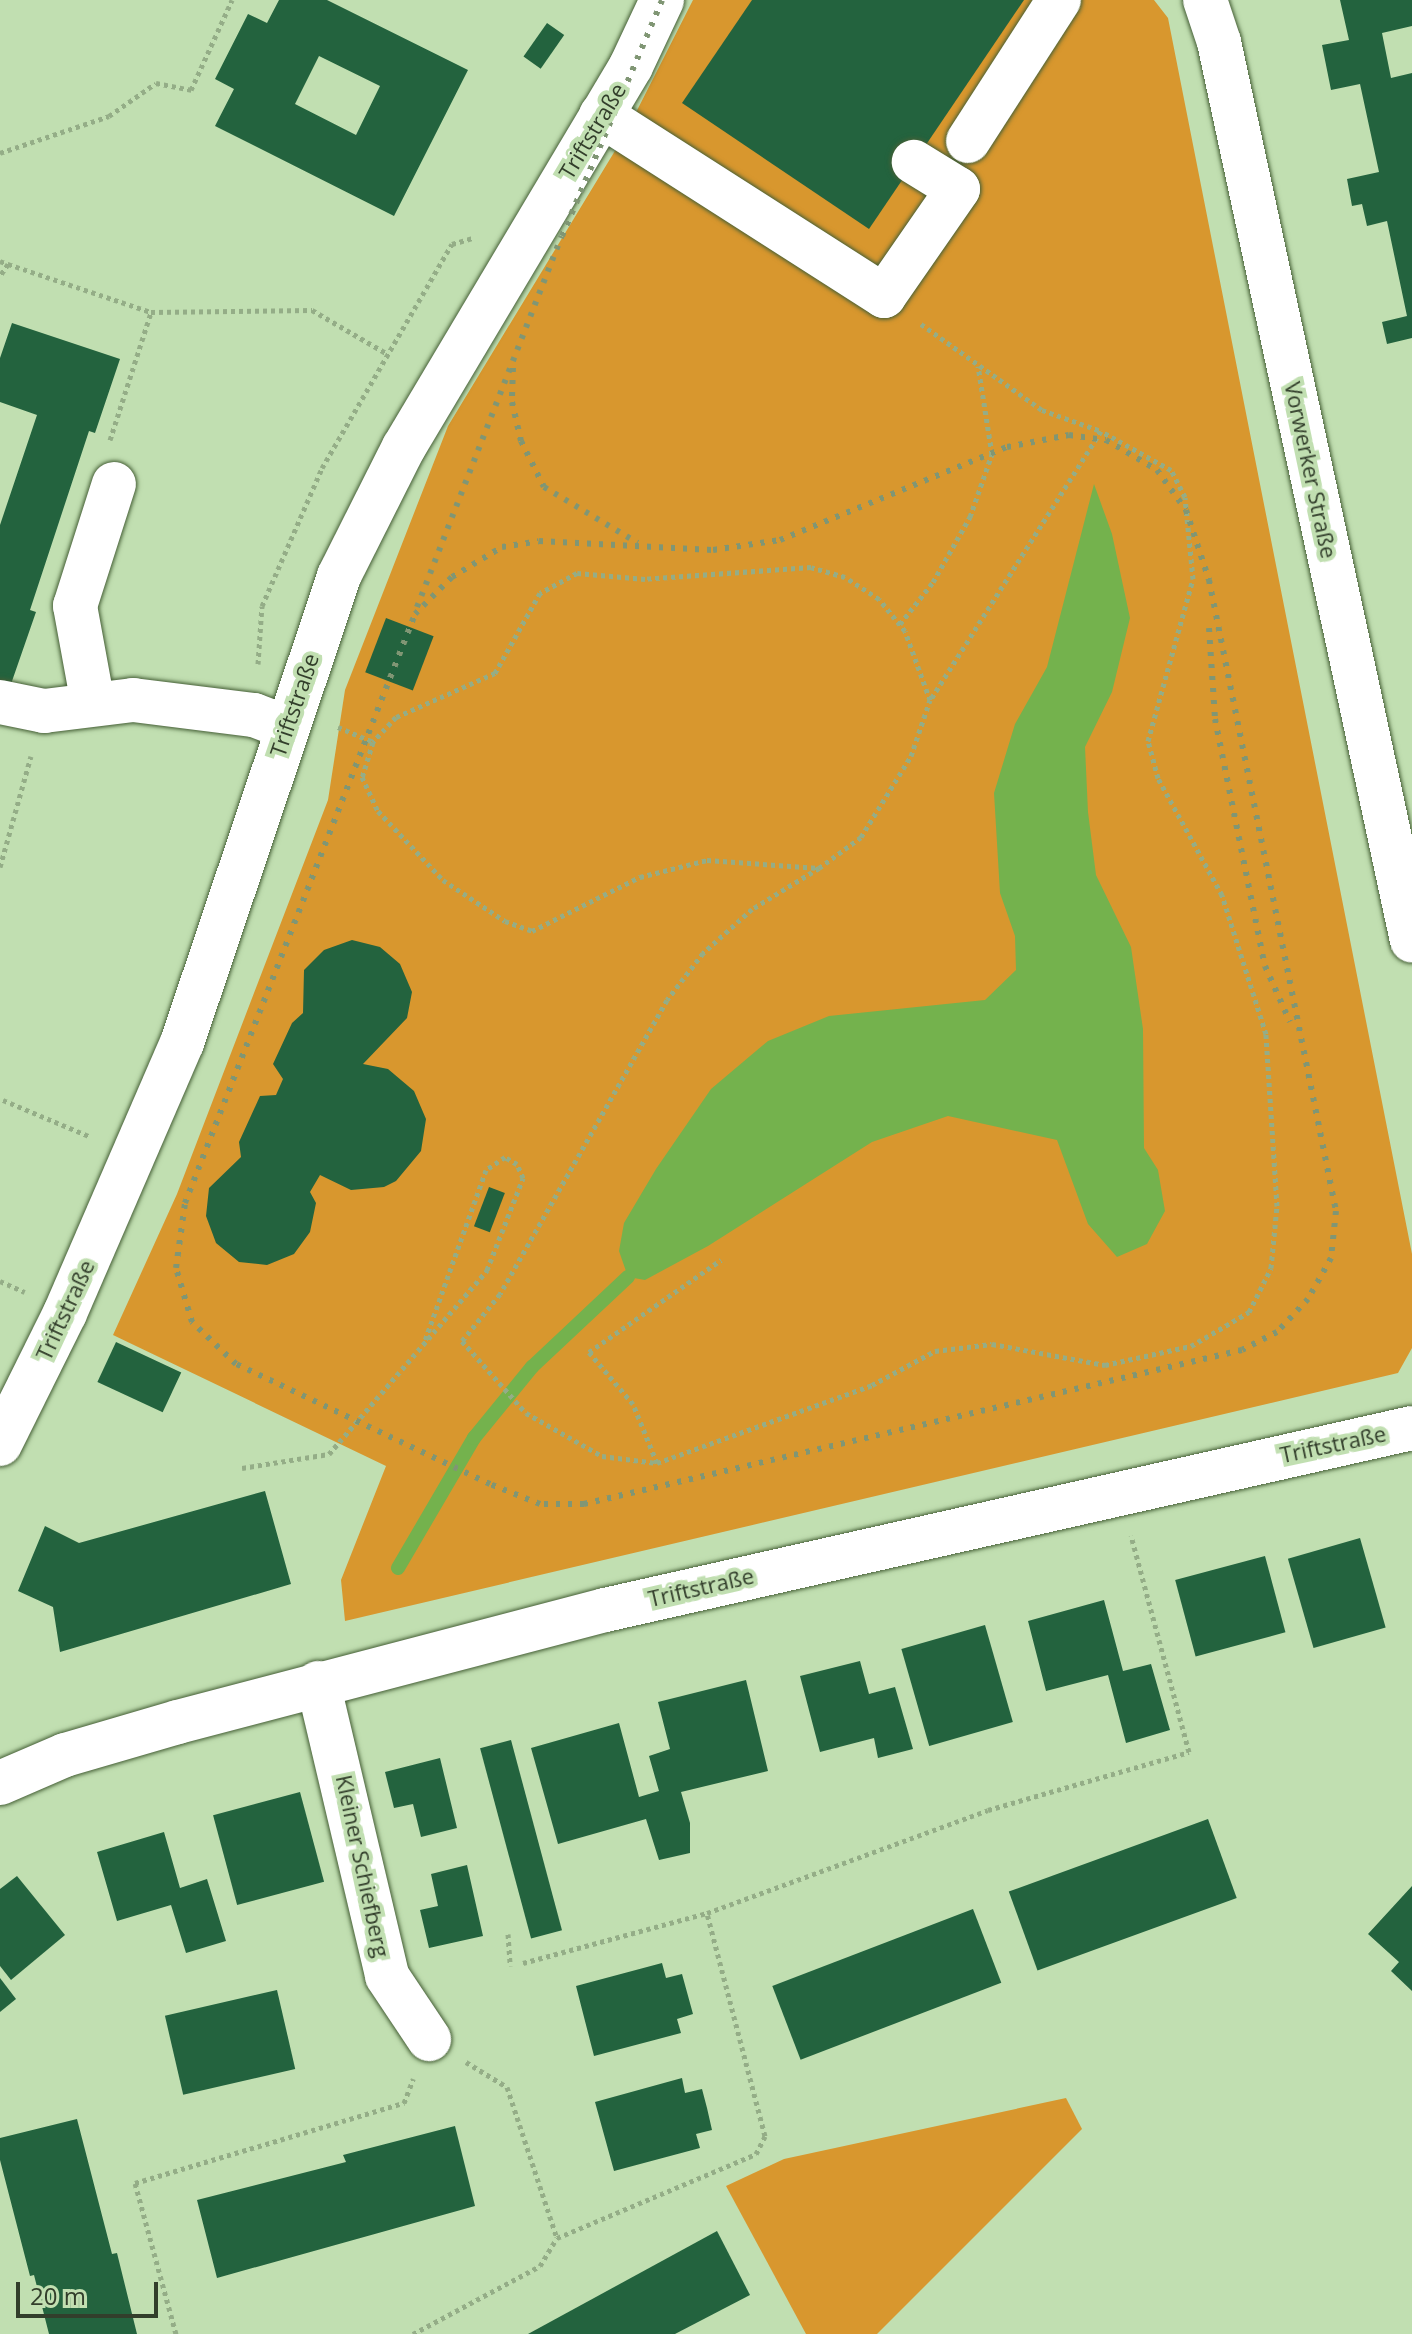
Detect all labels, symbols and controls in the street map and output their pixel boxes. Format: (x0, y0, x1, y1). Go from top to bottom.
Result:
street label: Triftstraße (553, 78, 631, 184)
street label: Vorwerker Straße (1279, 379, 1343, 561)
street label: Triftstraße (264, 650, 324, 760)
street label: Triftstraße (30, 1256, 100, 1364)
street label: Triftstraße (1278, 1420, 1388, 1468)
street label: Triftstraße (646, 1562, 756, 1612)
street label: Kleiner Schiefberg (331, 1772, 395, 1960)
scale bar (20, 2266, 162, 2316)
text: 20 m (30, 2279, 86, 2312)

